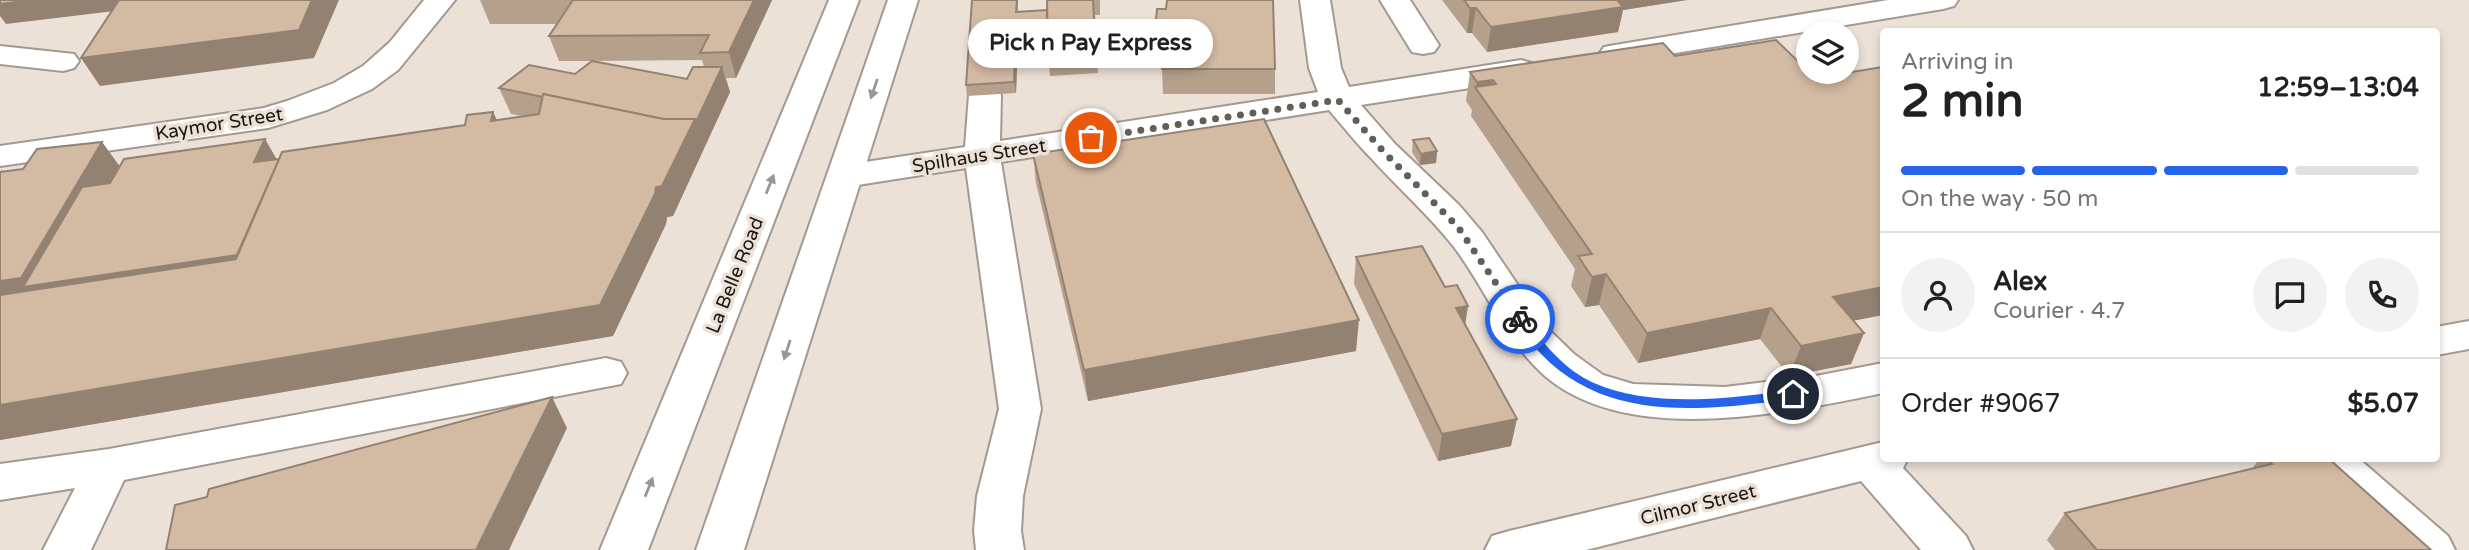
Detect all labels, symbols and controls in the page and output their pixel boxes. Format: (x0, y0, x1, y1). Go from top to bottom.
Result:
callout: Pick n Pay Express (968, 19, 1214, 68)
map controls (1796, 21, 1859, 84)
button: layers (1796, 21, 1859, 84)
text: Pick n Pay Express (989, 29, 1192, 57)
text: Arriving in (1901, 48, 2014, 76)
text: 12:59–13:04 (2257, 72, 2419, 103)
text: 2 min (1901, 74, 2024, 129)
one-way arrow (868, 78, 879, 99)
street label: Kaymor Street (154, 103, 285, 145)
pin (1061, 108, 1121, 168)
icon: bag (1072, 119, 1110, 157)
street label: Spilhaus Street (911, 135, 1048, 177)
one-way arrow (765, 174, 776, 195)
text: On the way · 50 m (1901, 185, 2098, 213)
street label: La Belle Road (702, 214, 768, 337)
button: person (1901, 258, 1975, 332)
button: chat (2253, 258, 2327, 332)
button: phone (2345, 258, 2419, 332)
text: Alex (1993, 266, 2047, 297)
courier (1485, 284, 1555, 354)
text: Courier · 4.7 (1993, 297, 2126, 325)
icon: bike (1501, 300, 1539, 338)
one-way arrow (781, 339, 791, 360)
pin (1763, 364, 1823, 424)
icon: home (1774, 375, 1812, 413)
text: Order #9067 (1901, 388, 2061, 419)
text: $5.07 (2347, 388, 2419, 419)
one-way arrow (644, 476, 655, 497)
street label: Cilmor Street (1638, 480, 1758, 530)

